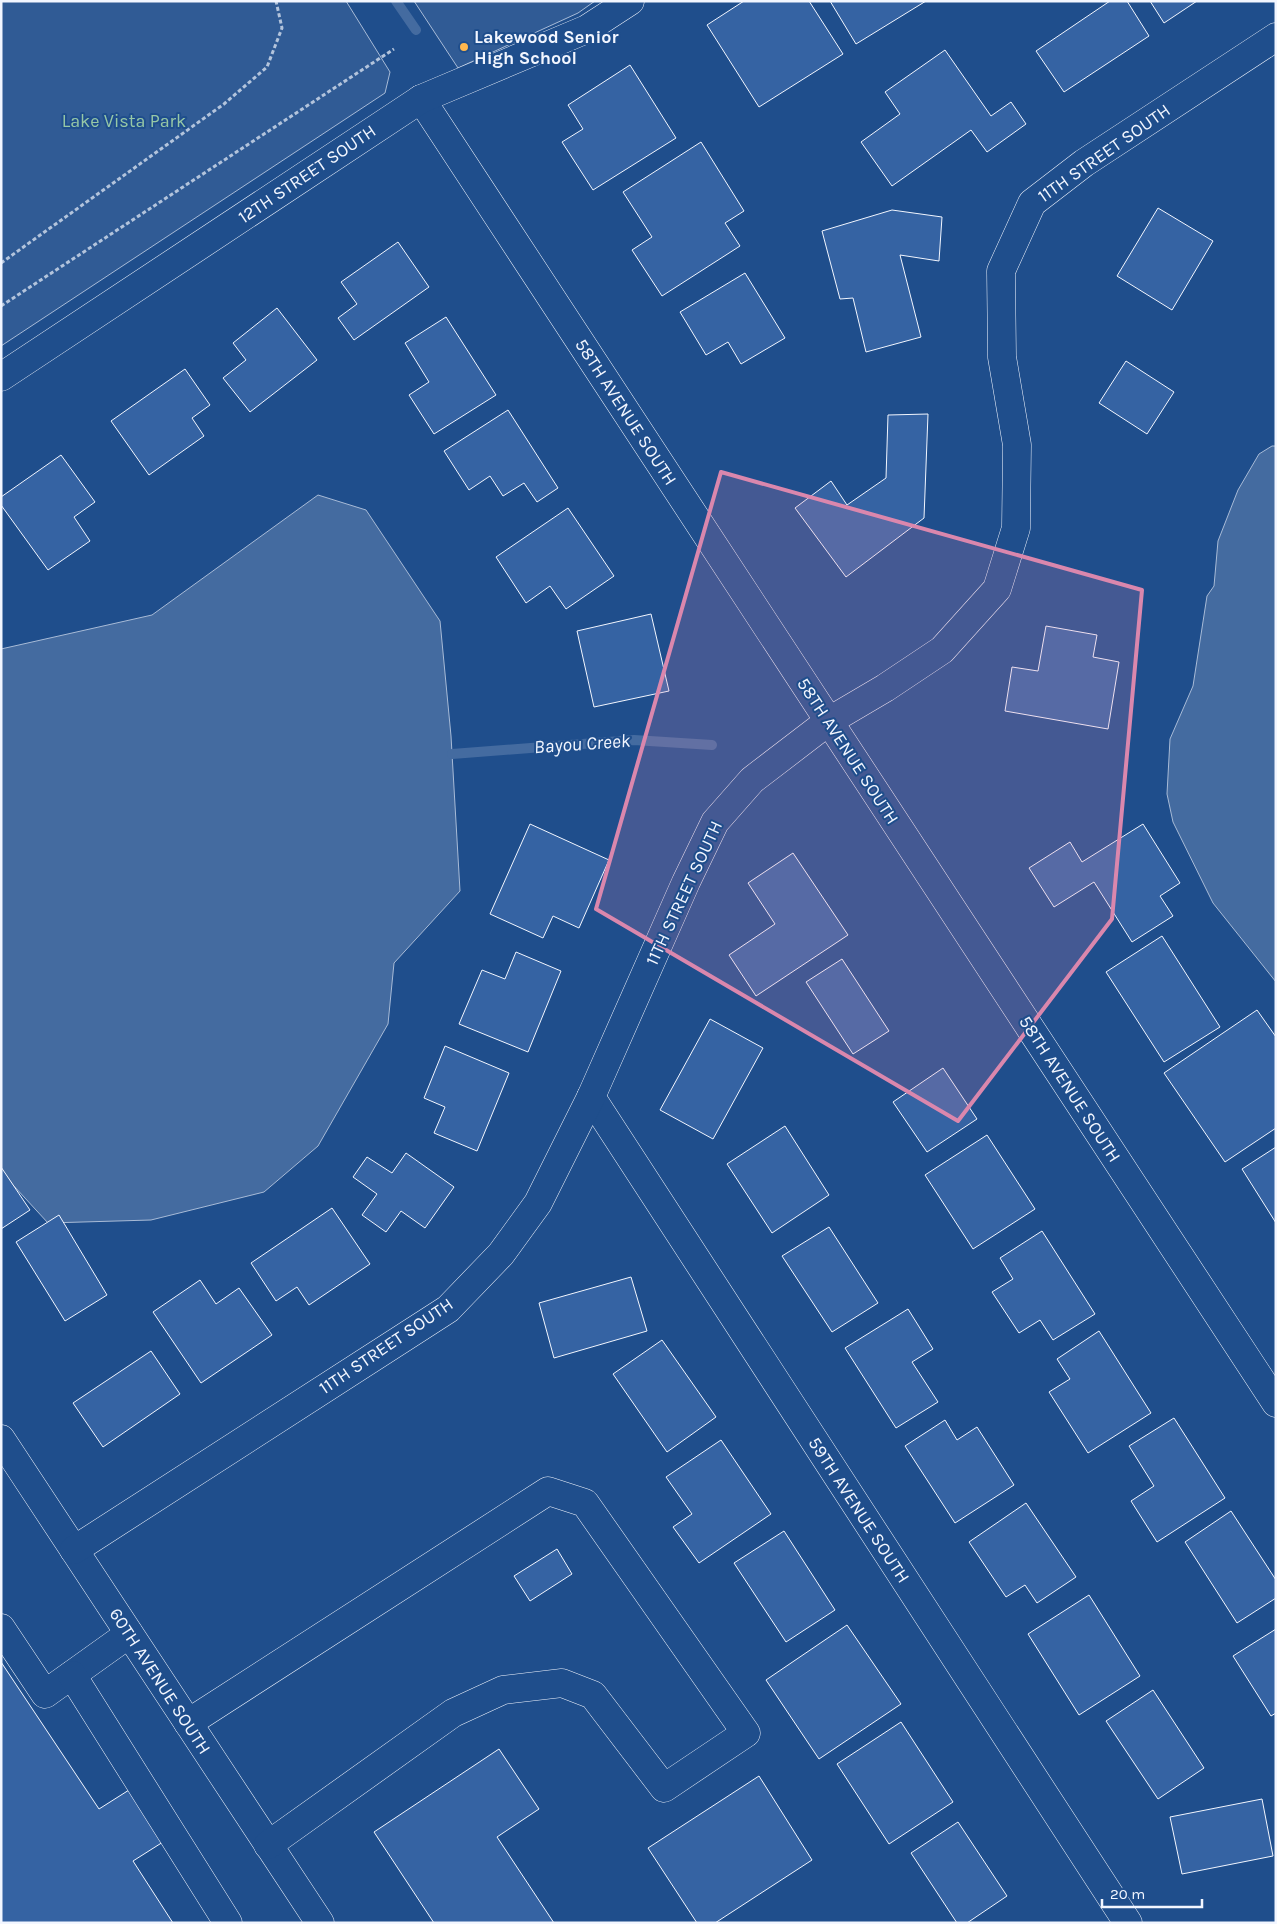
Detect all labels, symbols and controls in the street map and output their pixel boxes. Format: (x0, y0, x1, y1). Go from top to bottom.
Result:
place label: Lakewood Senior High School (474, 26, 619, 69)
marker: Lakewood Senior High School (458, 41, 470, 53)
street label: 11TH STREET SOUTH (1033, 99, 1175, 207)
park label: Lake Vista Park (62, 110, 186, 132)
street label: 12TH STREET SOUTH (234, 120, 380, 228)
street label: 58TH AVENUE SOUTH (570, 335, 682, 489)
street label: 58TH AVENUE SOUTH (792, 674, 904, 828)
water label: Bayou Creek (533, 730, 631, 758)
street label: 11TH STREET SOUTH (641, 817, 727, 969)
street label: 58TH AVENUE SOUTH (1014, 1012, 1126, 1166)
street label: 11TH STREET SOUTH (315, 1293, 457, 1399)
street label: 59TH AVENUE SOUTH (804, 1433, 914, 1587)
street label: 60TH AVENUE SOUTH (104, 1604, 216, 1758)
scale bar (1102, 1876, 1202, 1908)
text: 20 m (1110, 1885, 1145, 1903)

